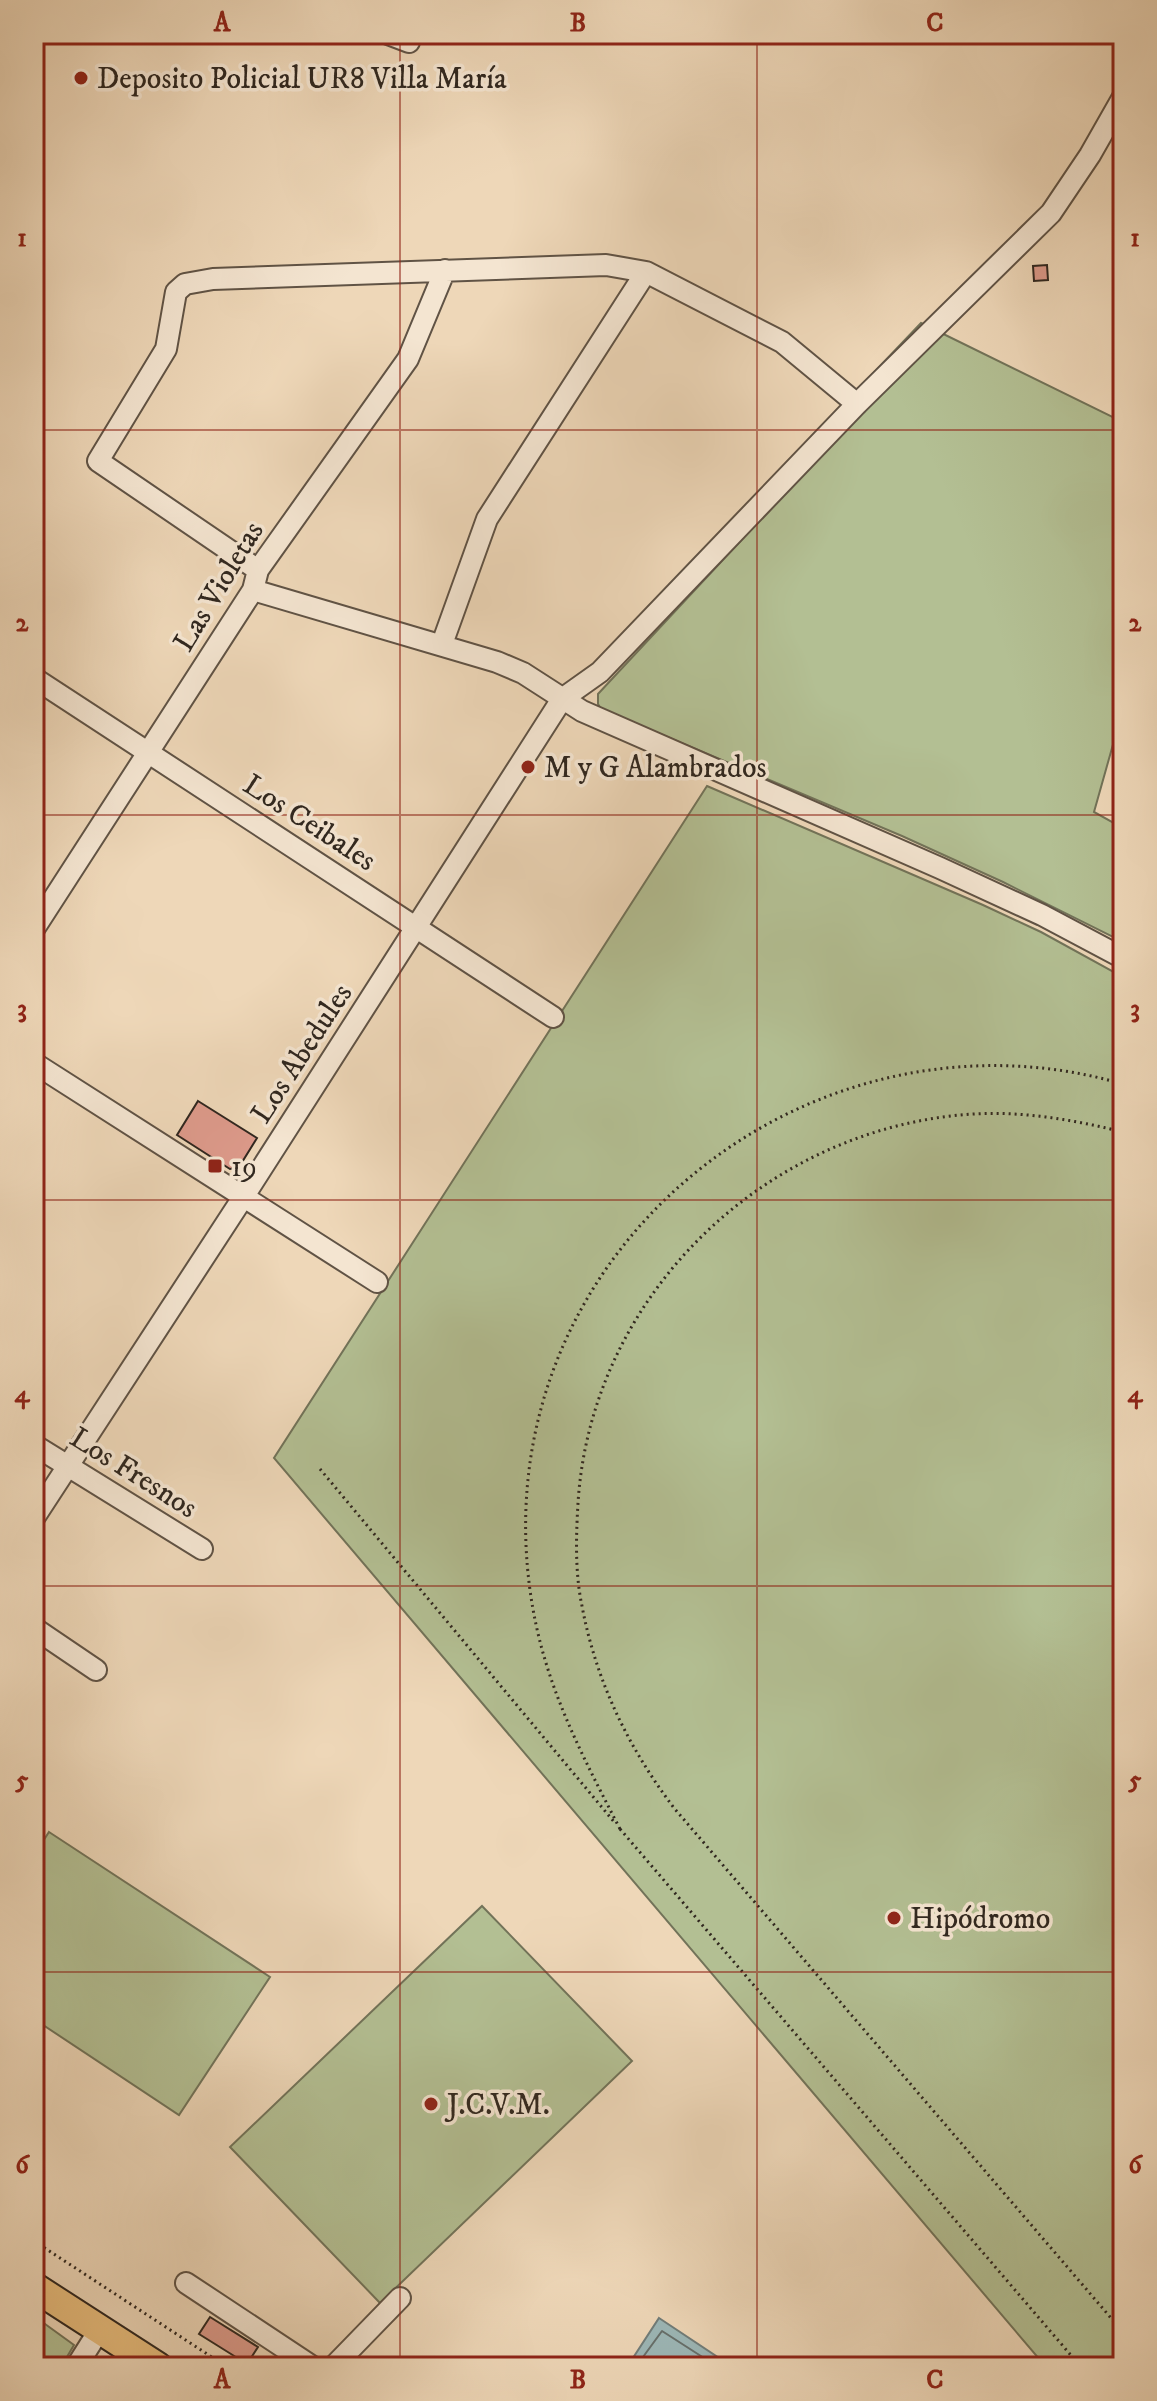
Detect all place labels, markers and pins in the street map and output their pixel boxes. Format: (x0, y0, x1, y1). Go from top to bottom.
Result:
place label: Deposito Policial UR8 Villa María (97, 61, 507, 98)
marker: Deposito Policial UR8 Villa María (72, 69, 90, 87)
place label: M y G Alambrados (544, 750, 767, 787)
marker: M y G Alambrados (519, 758, 537, 776)
place label: 19 (231, 1149, 257, 1186)
marker: 19 (206, 1157, 224, 1175)
place label: Hipódromo (910, 1901, 1050, 1938)
marker: Hipódromo (885, 1909, 903, 1927)
place label: J.C.V.M. (444, 2087, 550, 2124)
marker: J.C.V.M. (422, 2095, 440, 2113)

